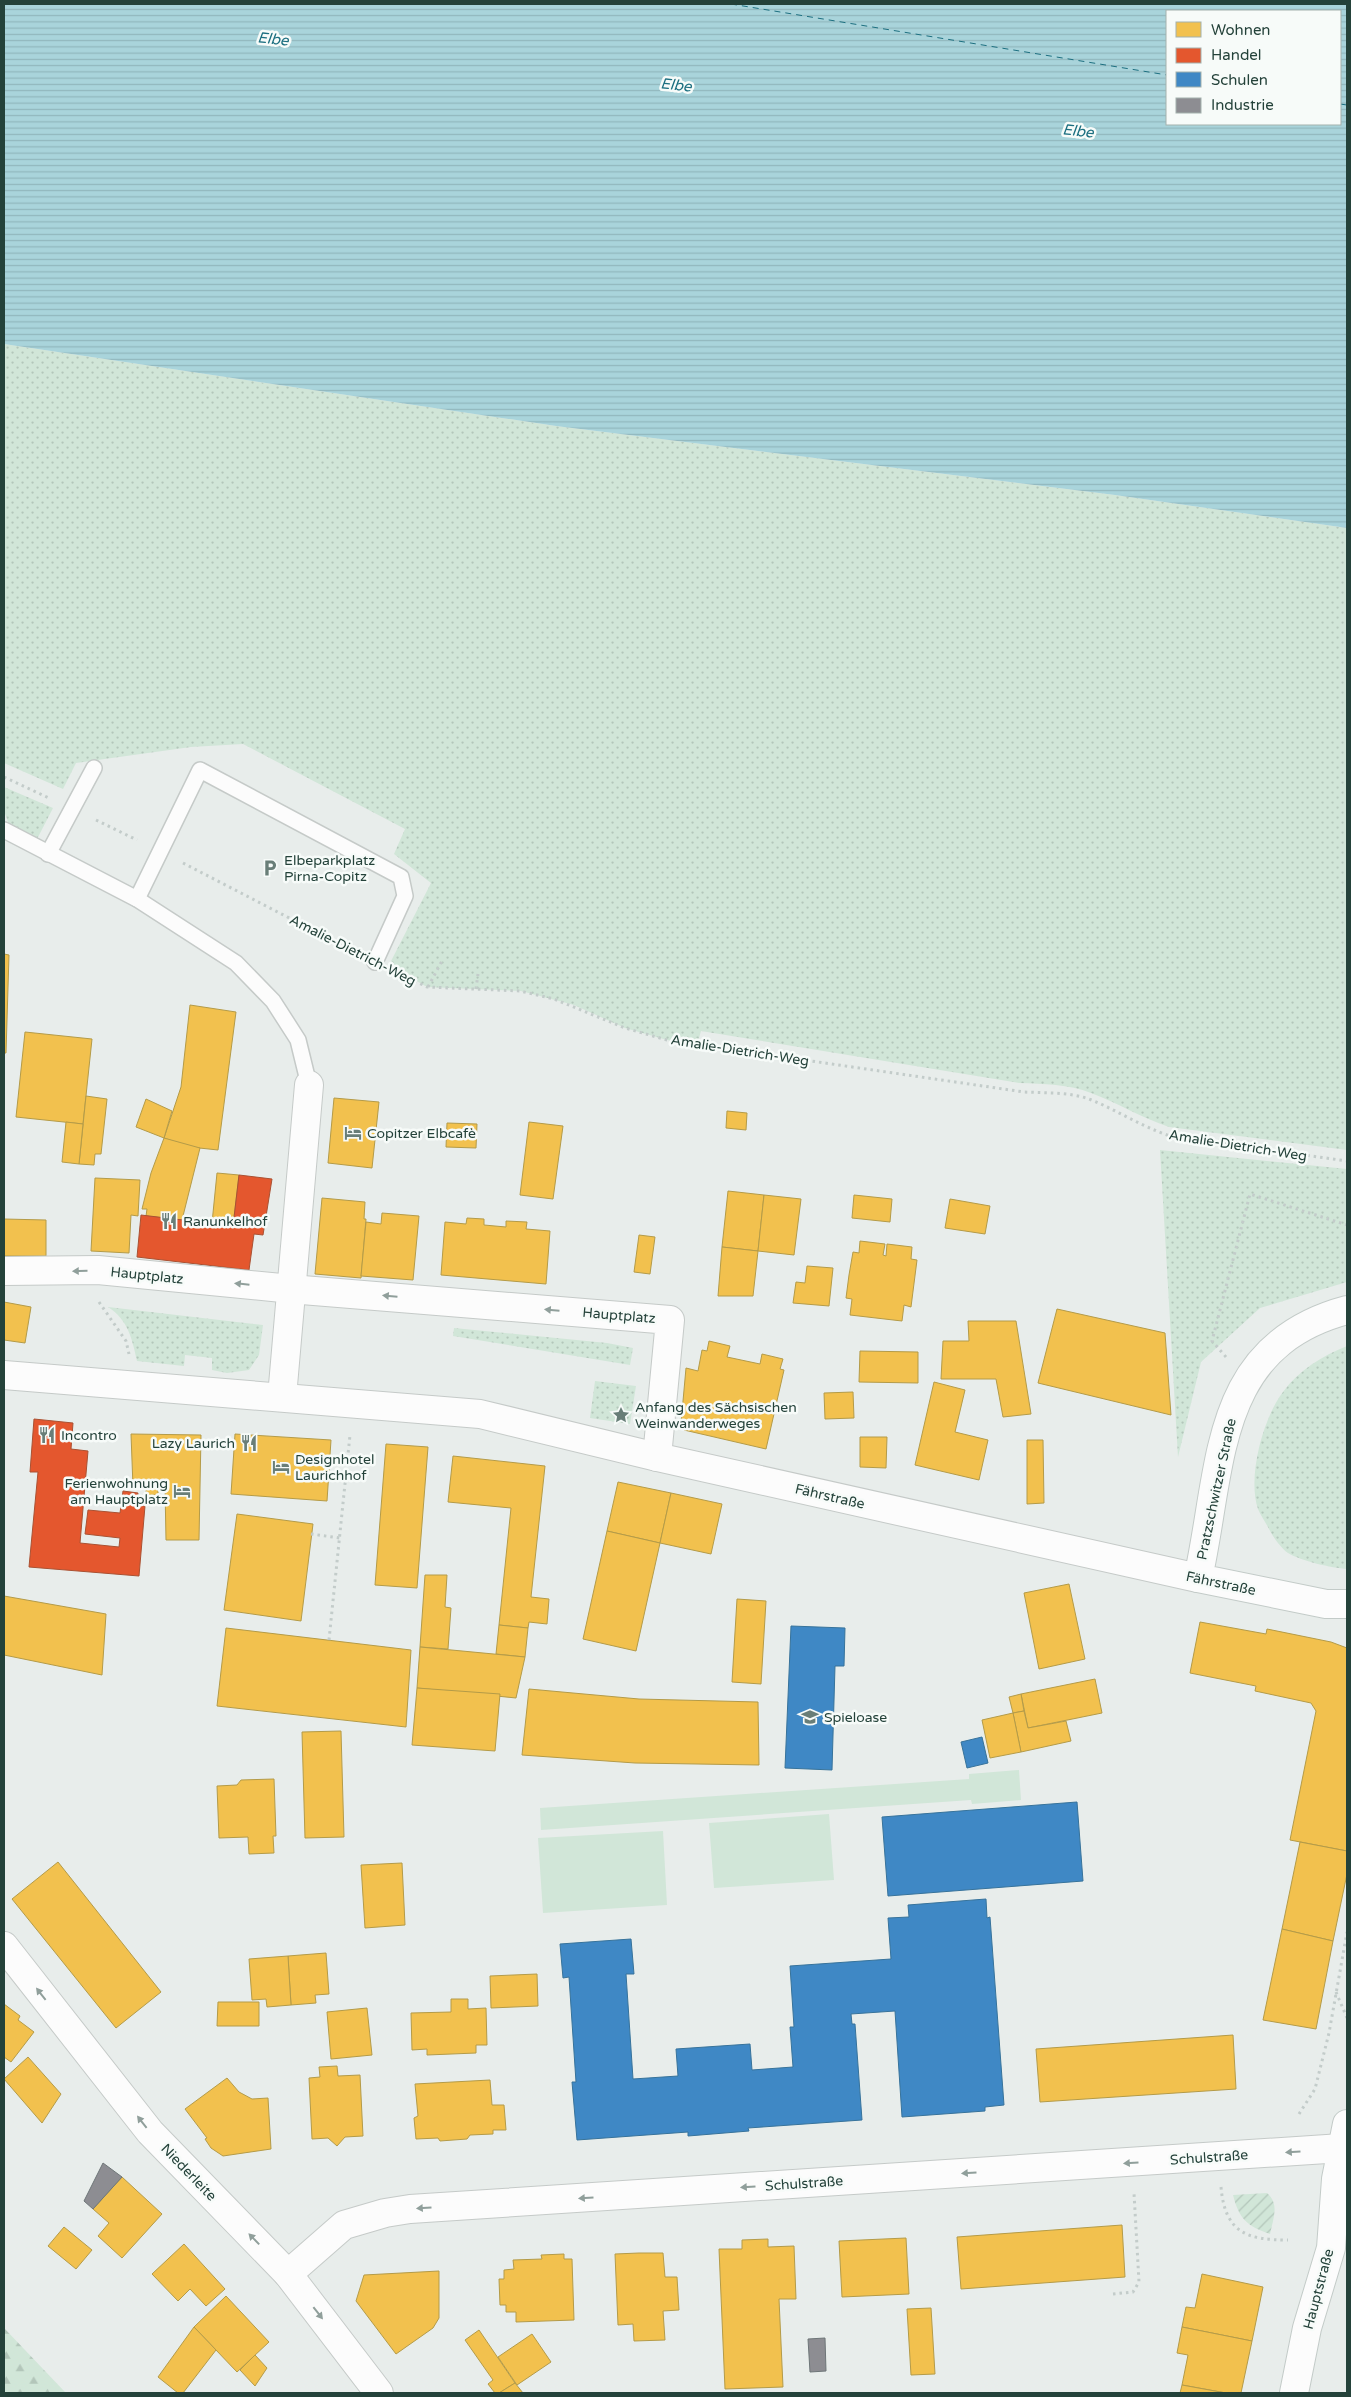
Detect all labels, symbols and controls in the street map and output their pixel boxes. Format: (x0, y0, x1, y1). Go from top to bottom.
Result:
legend (1166, 10, 1341, 125)
text: Wohnen (1211, 21, 1271, 39)
water label: Elbe (257, 28, 291, 50)
text: Handel (1211, 46, 1262, 64)
text: Schulen (1211, 71, 1268, 89)
water label: Elbe (660, 74, 694, 96)
text: Industrie (1211, 96, 1274, 114)
water label: Elbe (1062, 120, 1096, 142)
place label: Elbeparkplatz Pirna-Copitz (284, 852, 375, 885)
parking icon: Elbeparkplatz Pirna-Copitz (260, 858, 280, 878)
street label: Amalie-Dietrich-Weg (287, 911, 419, 990)
street label: Amalie-Dietrich-Weg (670, 1031, 810, 1070)
hotel icon: Copitzer Elbcafè (343, 1123, 363, 1143)
place label: Copitzer Elbcafè (367, 1125, 476, 1142)
street label: Amalie-Dietrich-Weg (1168, 1126, 1308, 1165)
restaurant icon: Ranunkelhof (159, 1211, 179, 1231)
place label: Ranunkelhof (183, 1213, 268, 1230)
street label: Hauptplatz (110, 1263, 184, 1288)
one-way arrow (72, 1267, 88, 1275)
one-way arrow (234, 1280, 250, 1288)
one-way arrow (381, 1292, 397, 1300)
street label: Hauptplatz (582, 1304, 656, 1327)
one-way arrow (543, 1305, 559, 1313)
place label: Anfang des Sächsischen Weinwanderweges (635, 1399, 797, 1432)
place icon: Anfang des Sächsischen Weinwanderweges (611, 1405, 631, 1425)
street label: Pratzschwitzer Straße (1193, 1417, 1240, 1562)
restaurant icon: Incontro (37, 1425, 57, 1445)
place label: Incontro (61, 1427, 117, 1444)
restaurant icon: Lazy Laurich (239, 1433, 259, 1453)
place label: Lazy Laurich (152, 1435, 235, 1452)
place label: Designhotel Laurichhof (295, 1451, 374, 1484)
hotel icon: Designhotel Laurichhof (271, 1457, 291, 1477)
place label: Ferienwohnung am Hauptplatz (65, 1475, 168, 1508)
street label: Fährstraße (793, 1480, 866, 1513)
hotel icon: Ferienwohnung am Hauptplatz (172, 1481, 192, 1501)
street label: Fährstraße (1184, 1568, 1257, 1599)
school or university icon: Spieloase (800, 1707, 820, 1727)
place label: Spieloase (824, 1709, 887, 1726)
one-way arrow (36, 1988, 47, 2001)
one-way arrow (136, 2115, 147, 2128)
street label: Niederleite (157, 2140, 220, 2204)
street label: Schulstraße (1169, 2146, 1249, 2169)
one-way arrow (1285, 2148, 1301, 2156)
one-way arrow (1123, 2159, 1139, 2167)
one-way arrow (960, 2169, 976, 2177)
street label: Schulstraße (764, 2172, 844, 2195)
one-way arrow (740, 2183, 756, 2191)
one-way arrow (578, 2194, 594, 2202)
one-way arrow (416, 2205, 432, 2213)
one-way arrow (248, 2234, 260, 2246)
street label: Hauptstraße (1300, 2247, 1337, 2331)
one-way arrow (312, 2306, 323, 2319)

